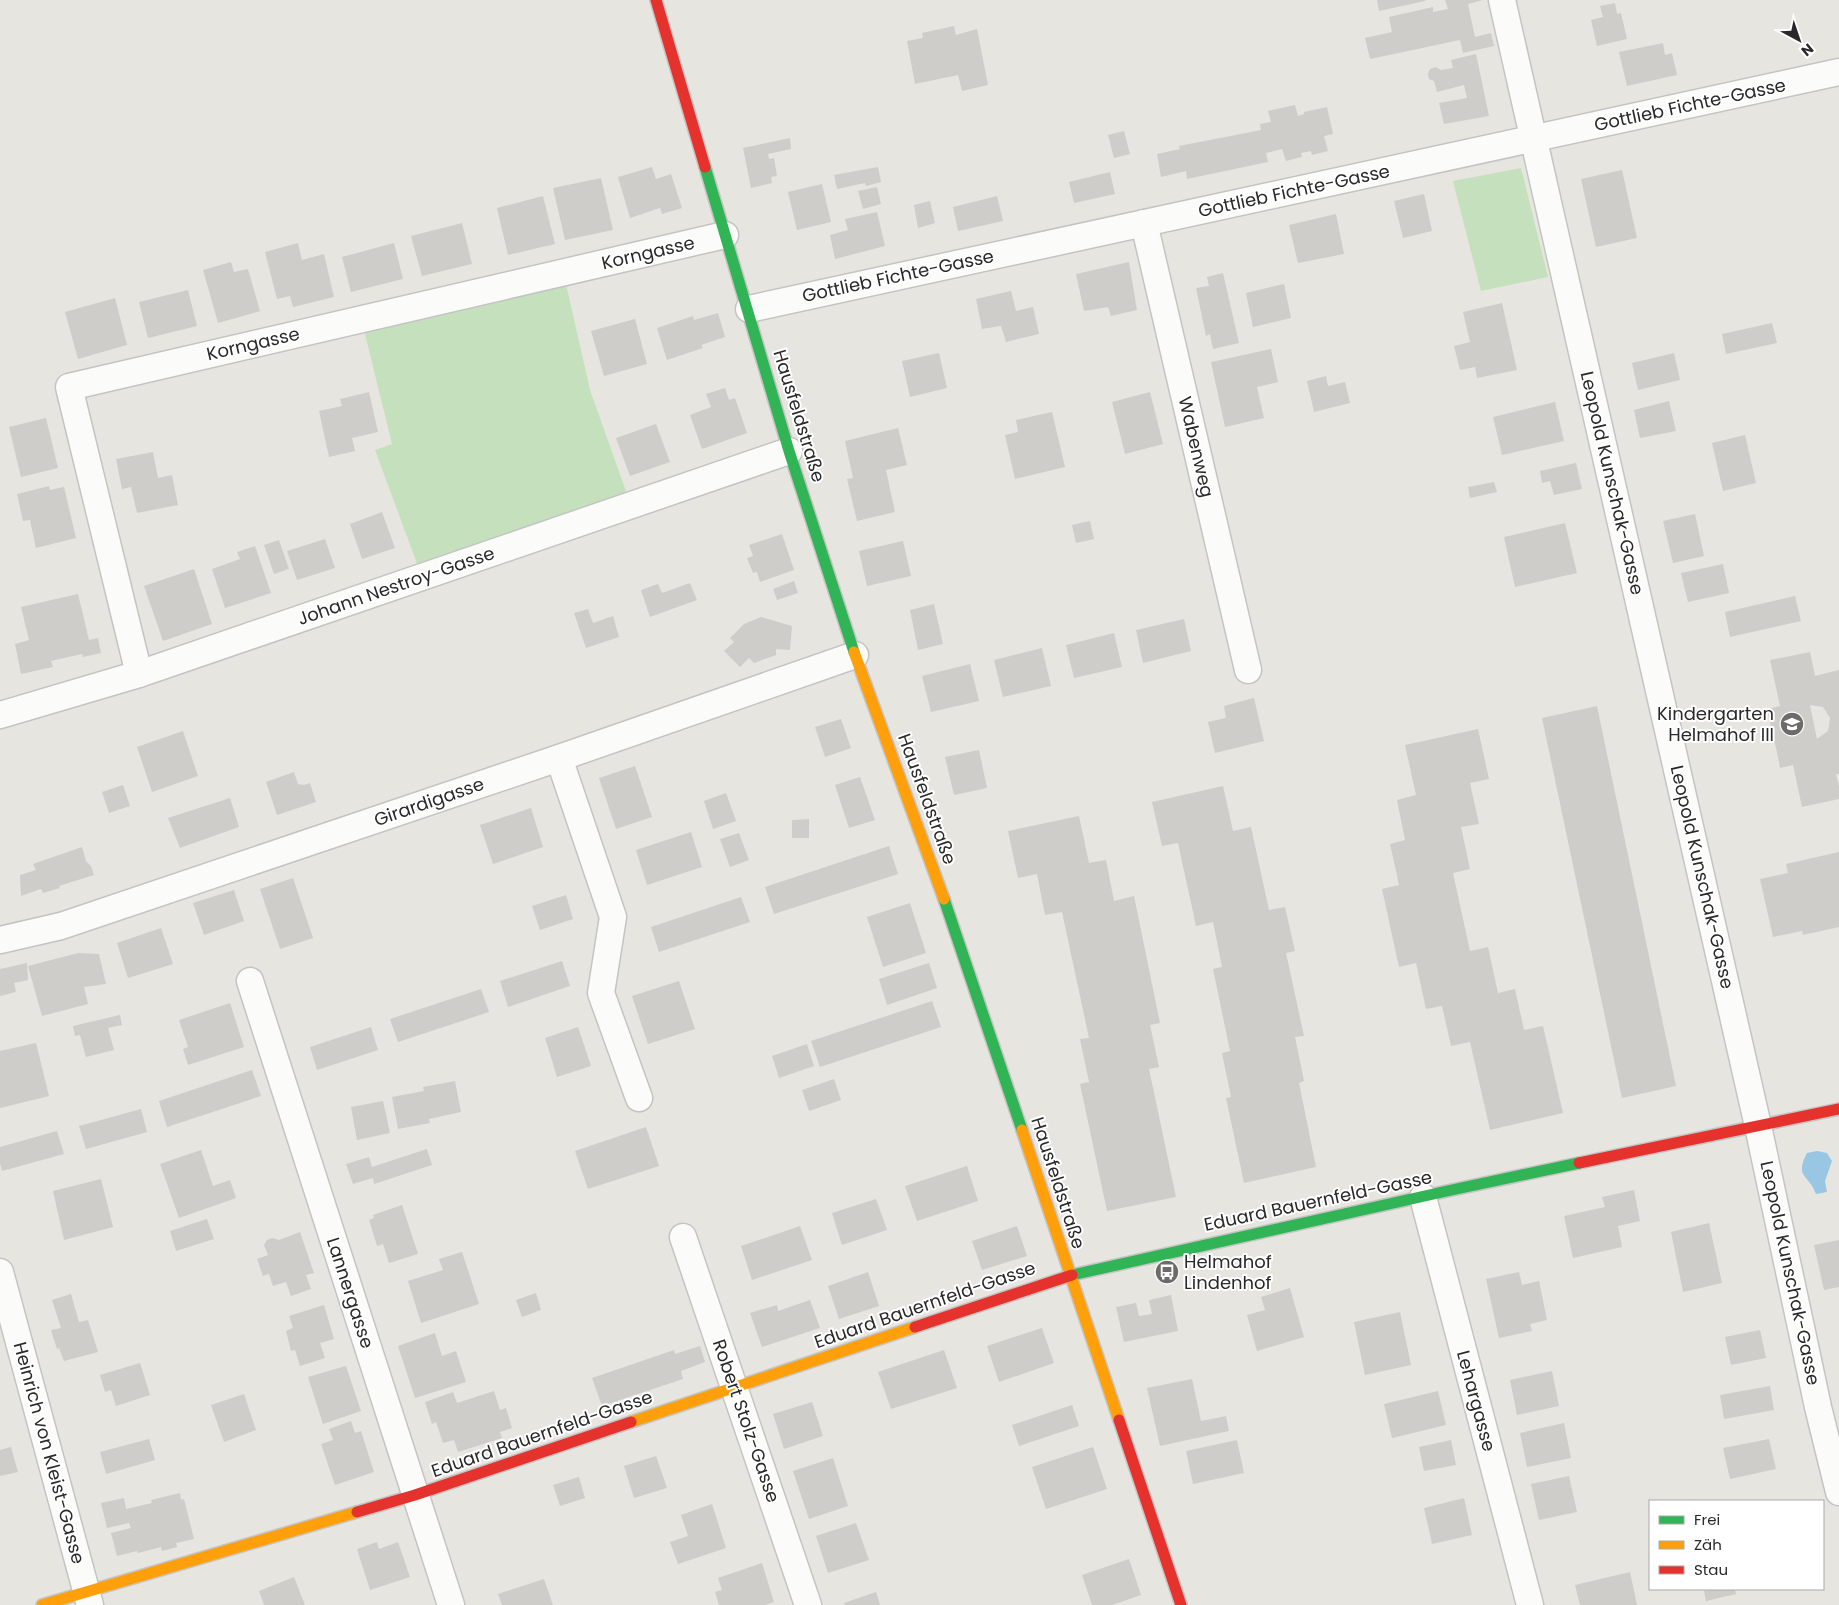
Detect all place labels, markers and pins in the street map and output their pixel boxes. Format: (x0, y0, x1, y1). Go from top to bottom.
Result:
place label: Kindergarten Helmahof III (1657, 701, 1774, 747)
school or university icon: Kindergarten Helmahof III (1779, 711, 1805, 737)
place label: Helmahof Lindenhof (1184, 1249, 1272, 1295)
bus stop icon: Helmahof Lindenhof (1154, 1259, 1180, 1285)

